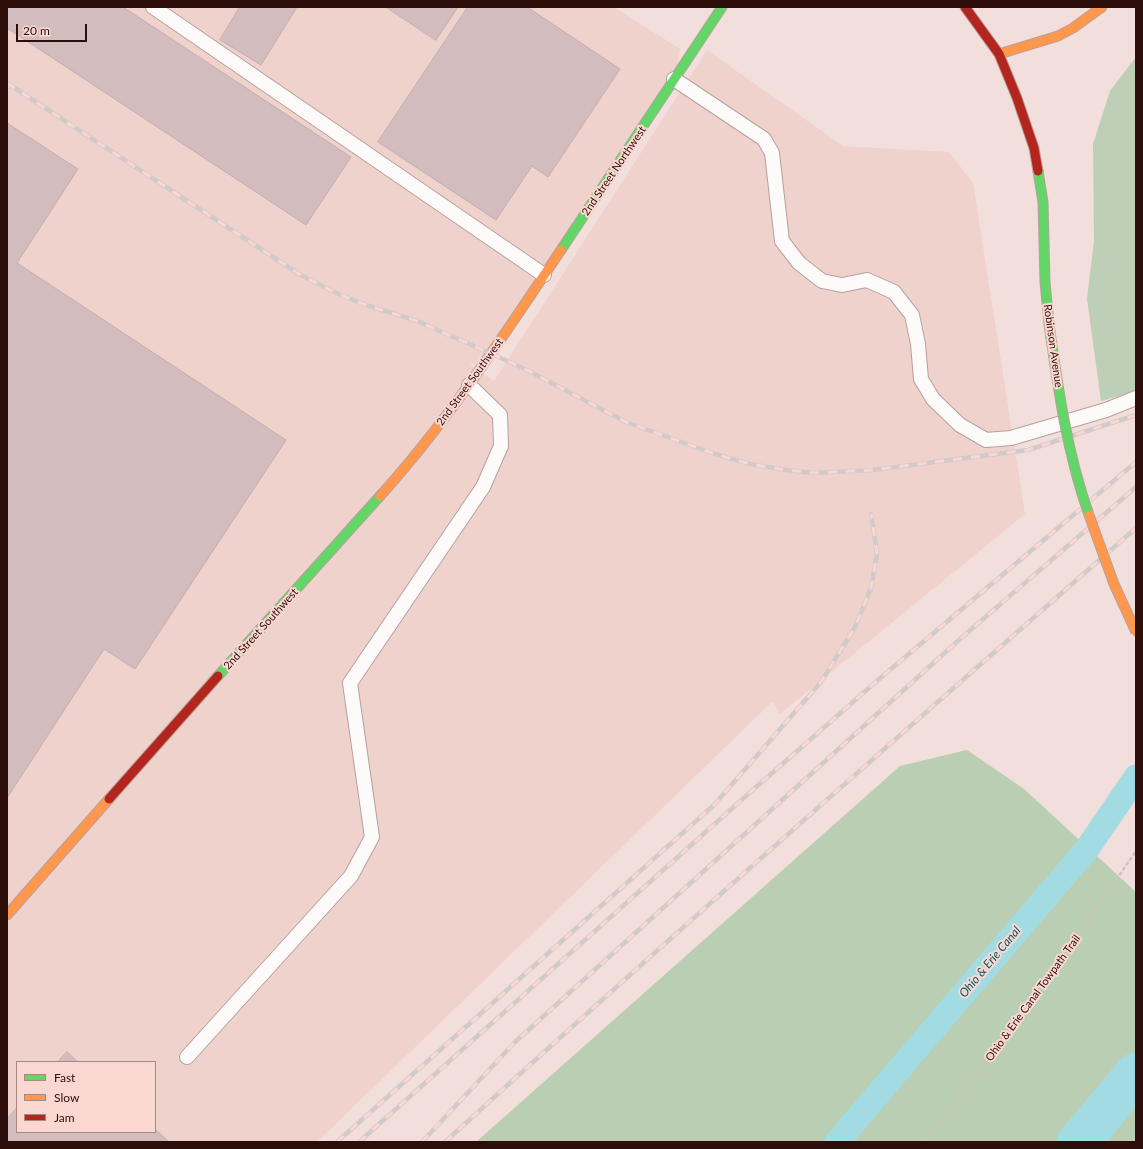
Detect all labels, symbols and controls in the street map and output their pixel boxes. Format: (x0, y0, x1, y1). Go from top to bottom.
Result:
scale bar (18, 16, 89, 42)
text: 20 m (23, 23, 50, 38)
street label: 2nd Street Northwest (579, 124, 649, 218)
street label: Robinson Avenue (1041, 303, 1065, 389)
street label: 2nd Street Southwest (434, 336, 506, 428)
street label: 2nd Street Southwest (221, 586, 301, 672)
water label: Ohio & Erie Canal (956, 924, 1024, 1000)
street label: Ohio & Erie Canal Towpath Trail (983, 932, 1083, 1064)
legend (16, 1061, 156, 1133)
text: Fast (54, 1070, 75, 1085)
text: Slow (54, 1090, 79, 1105)
text: Jam (54, 1110, 75, 1125)

